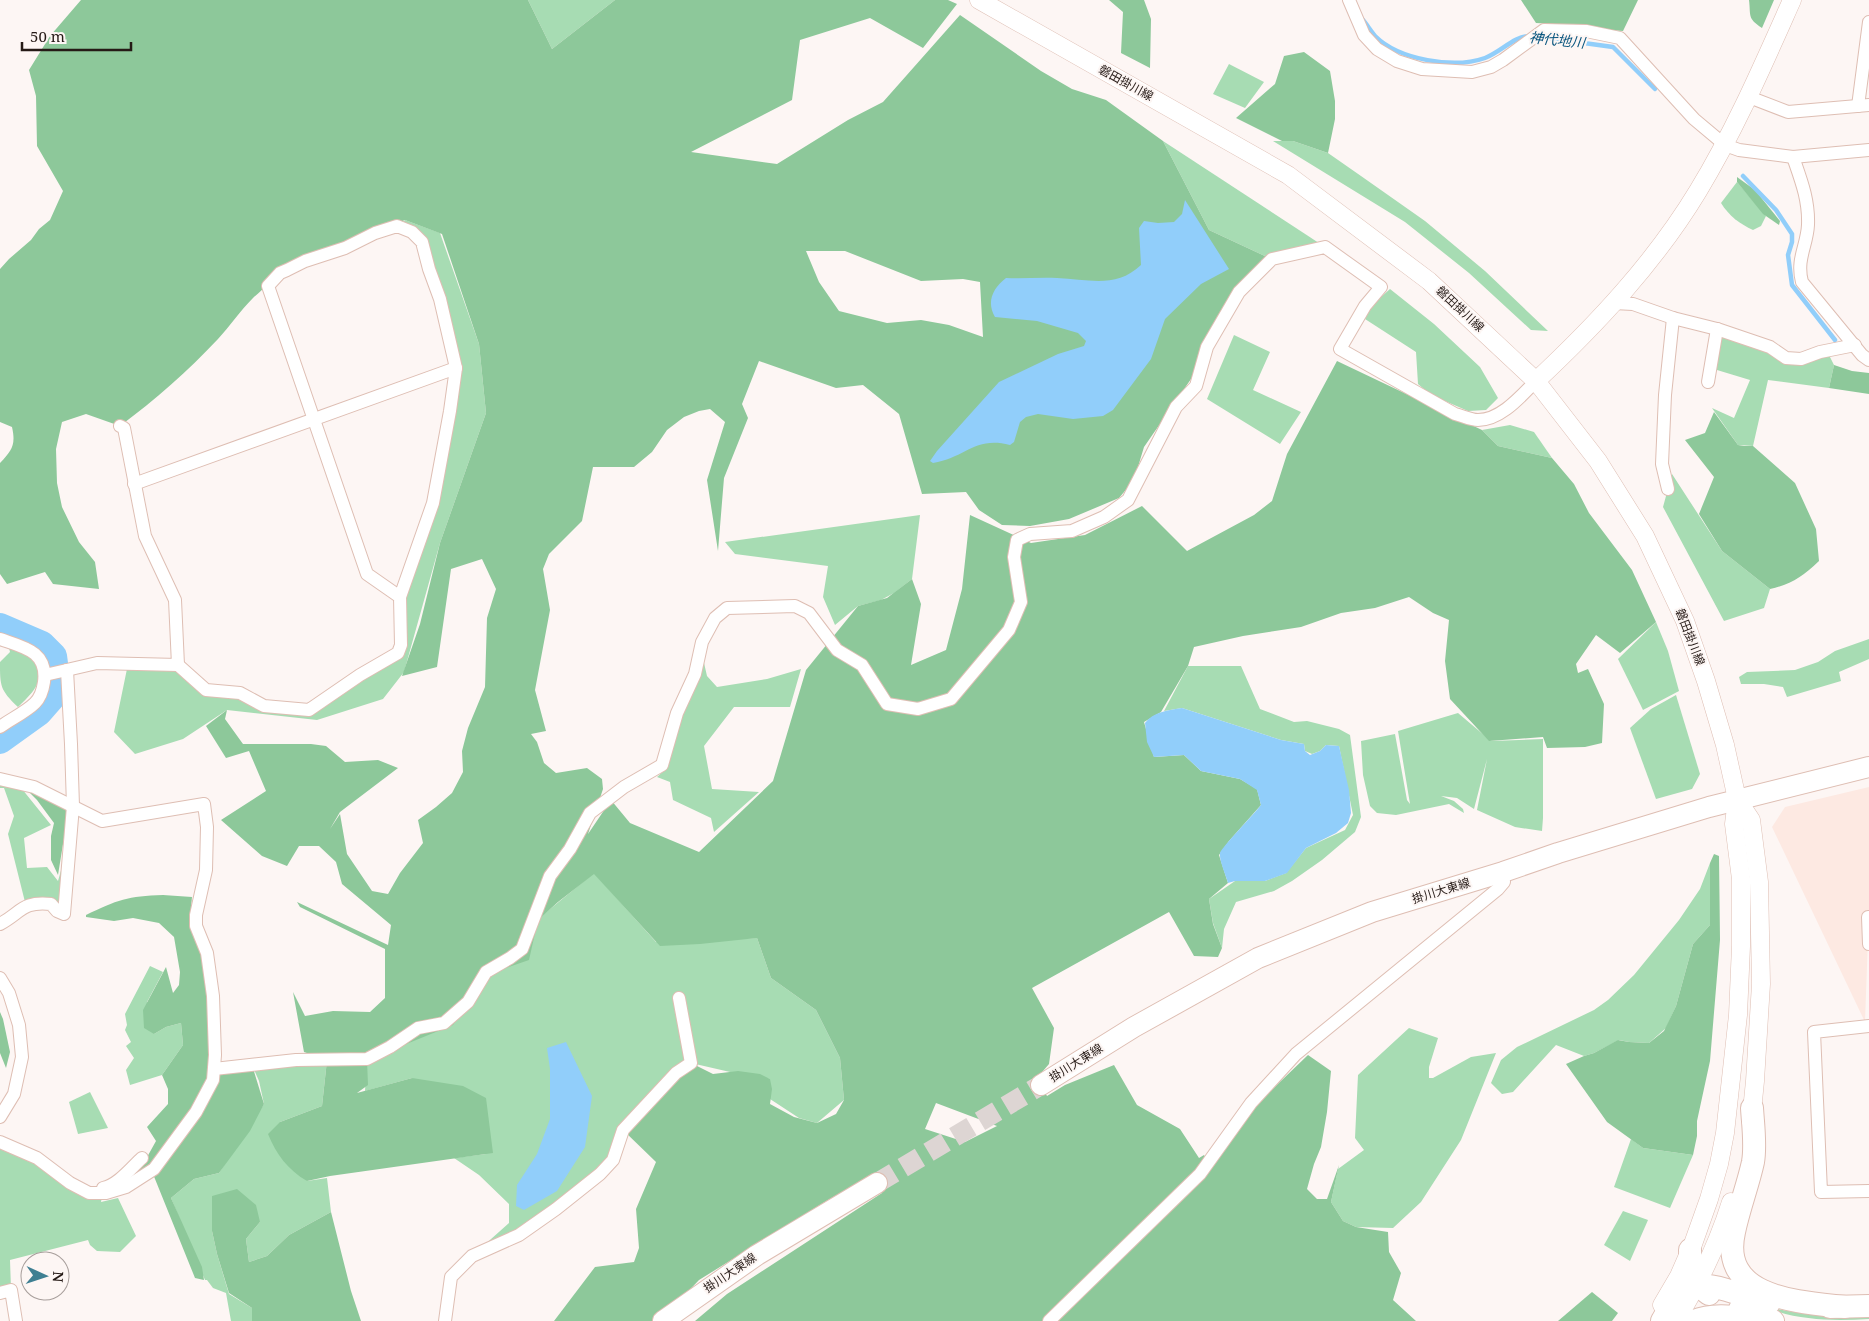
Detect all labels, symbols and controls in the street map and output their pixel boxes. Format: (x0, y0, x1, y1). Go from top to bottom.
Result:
scale bar (22, 20, 131, 52)
text: 50 m (30, 26, 65, 46)
water label: 神代地川 (1528, 27, 1588, 52)
street label: 磐田掛川線 (1096, 61, 1157, 105)
street label: 磐田掛川線 (1433, 282, 1488, 335)
street label: 磐田掛川線 (1672, 606, 1709, 668)
street label: 掛川大東線 (1410, 874, 1472, 907)
street label: 掛川大東線 (1046, 1039, 1106, 1086)
street label: 掛川大東線 (700, 1249, 759, 1296)
north arrow (20, 1251, 70, 1301)
text: N (49, 1271, 68, 1283)

